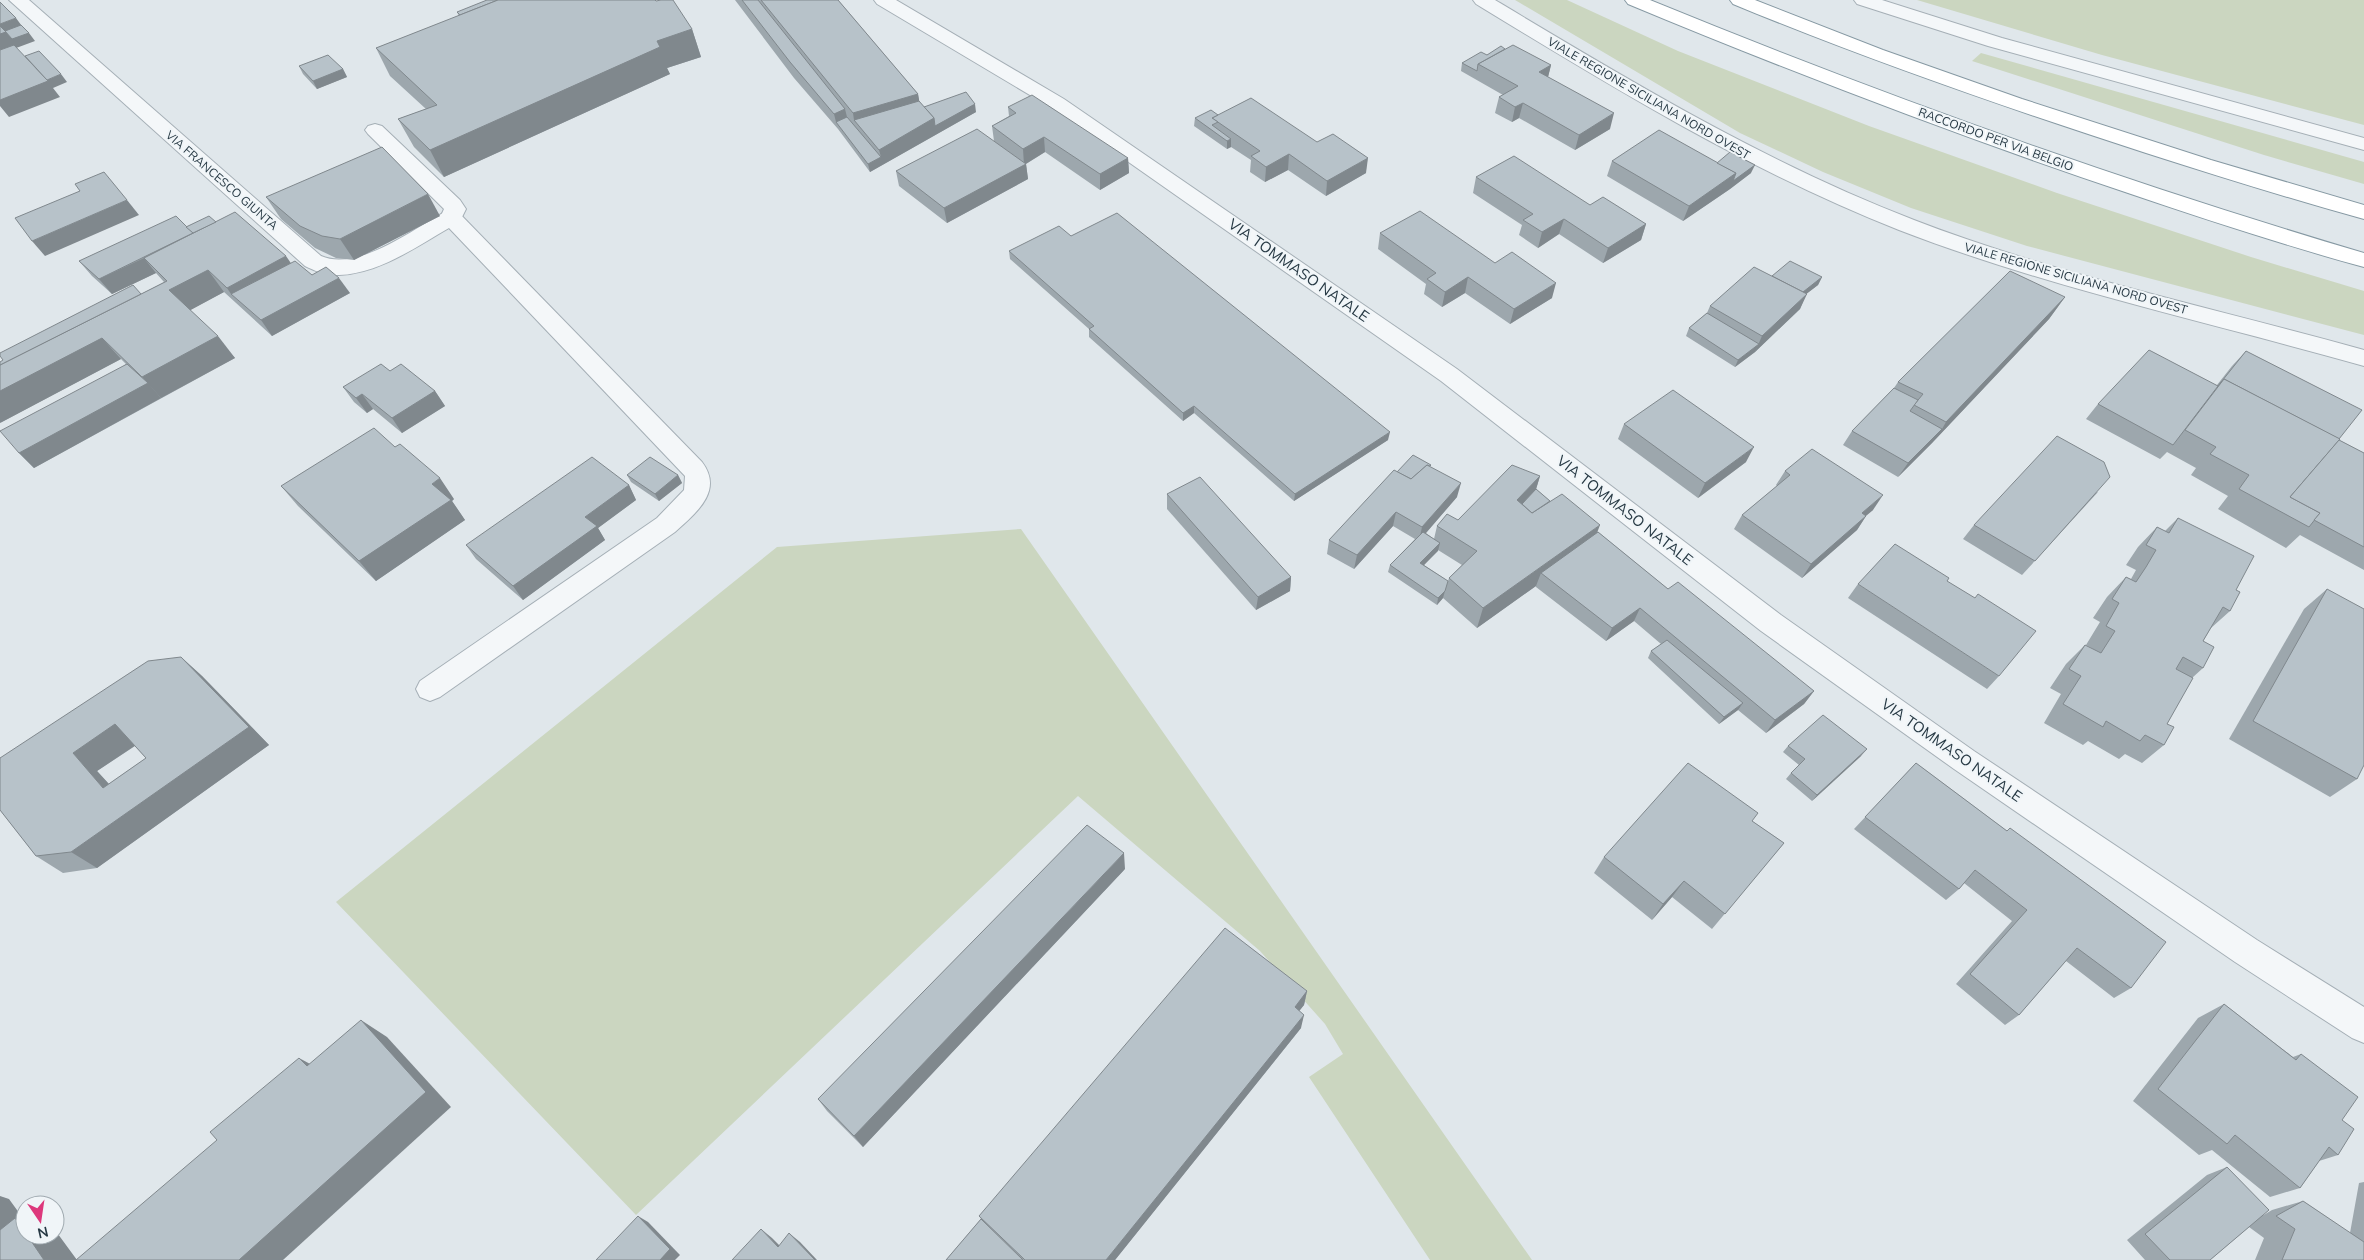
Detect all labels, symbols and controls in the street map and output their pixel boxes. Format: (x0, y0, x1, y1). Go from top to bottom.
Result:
street label: VIALE REGIONE SICILIANA NORD OVEST (1545, 34, 1754, 163)
street label: RACCORDO PER VIA BELGIO (1916, 104, 2076, 174)
street label: VIA FRANCESCO GIUNTA (163, 127, 281, 233)
street label: VIA TOMMASO NATALE (1225, 214, 1373, 326)
street label: VIALE REGIONE SICILIANA NORD OVEST (1963, 239, 2190, 317)
street label: VIA TOMMASO NATALE (1553, 451, 1697, 569)
street label: VIA TOMMASO NATALE (1878, 694, 2026, 806)
north arrow (15, 1195, 65, 1245)
text: N (36, 1223, 50, 1243)

